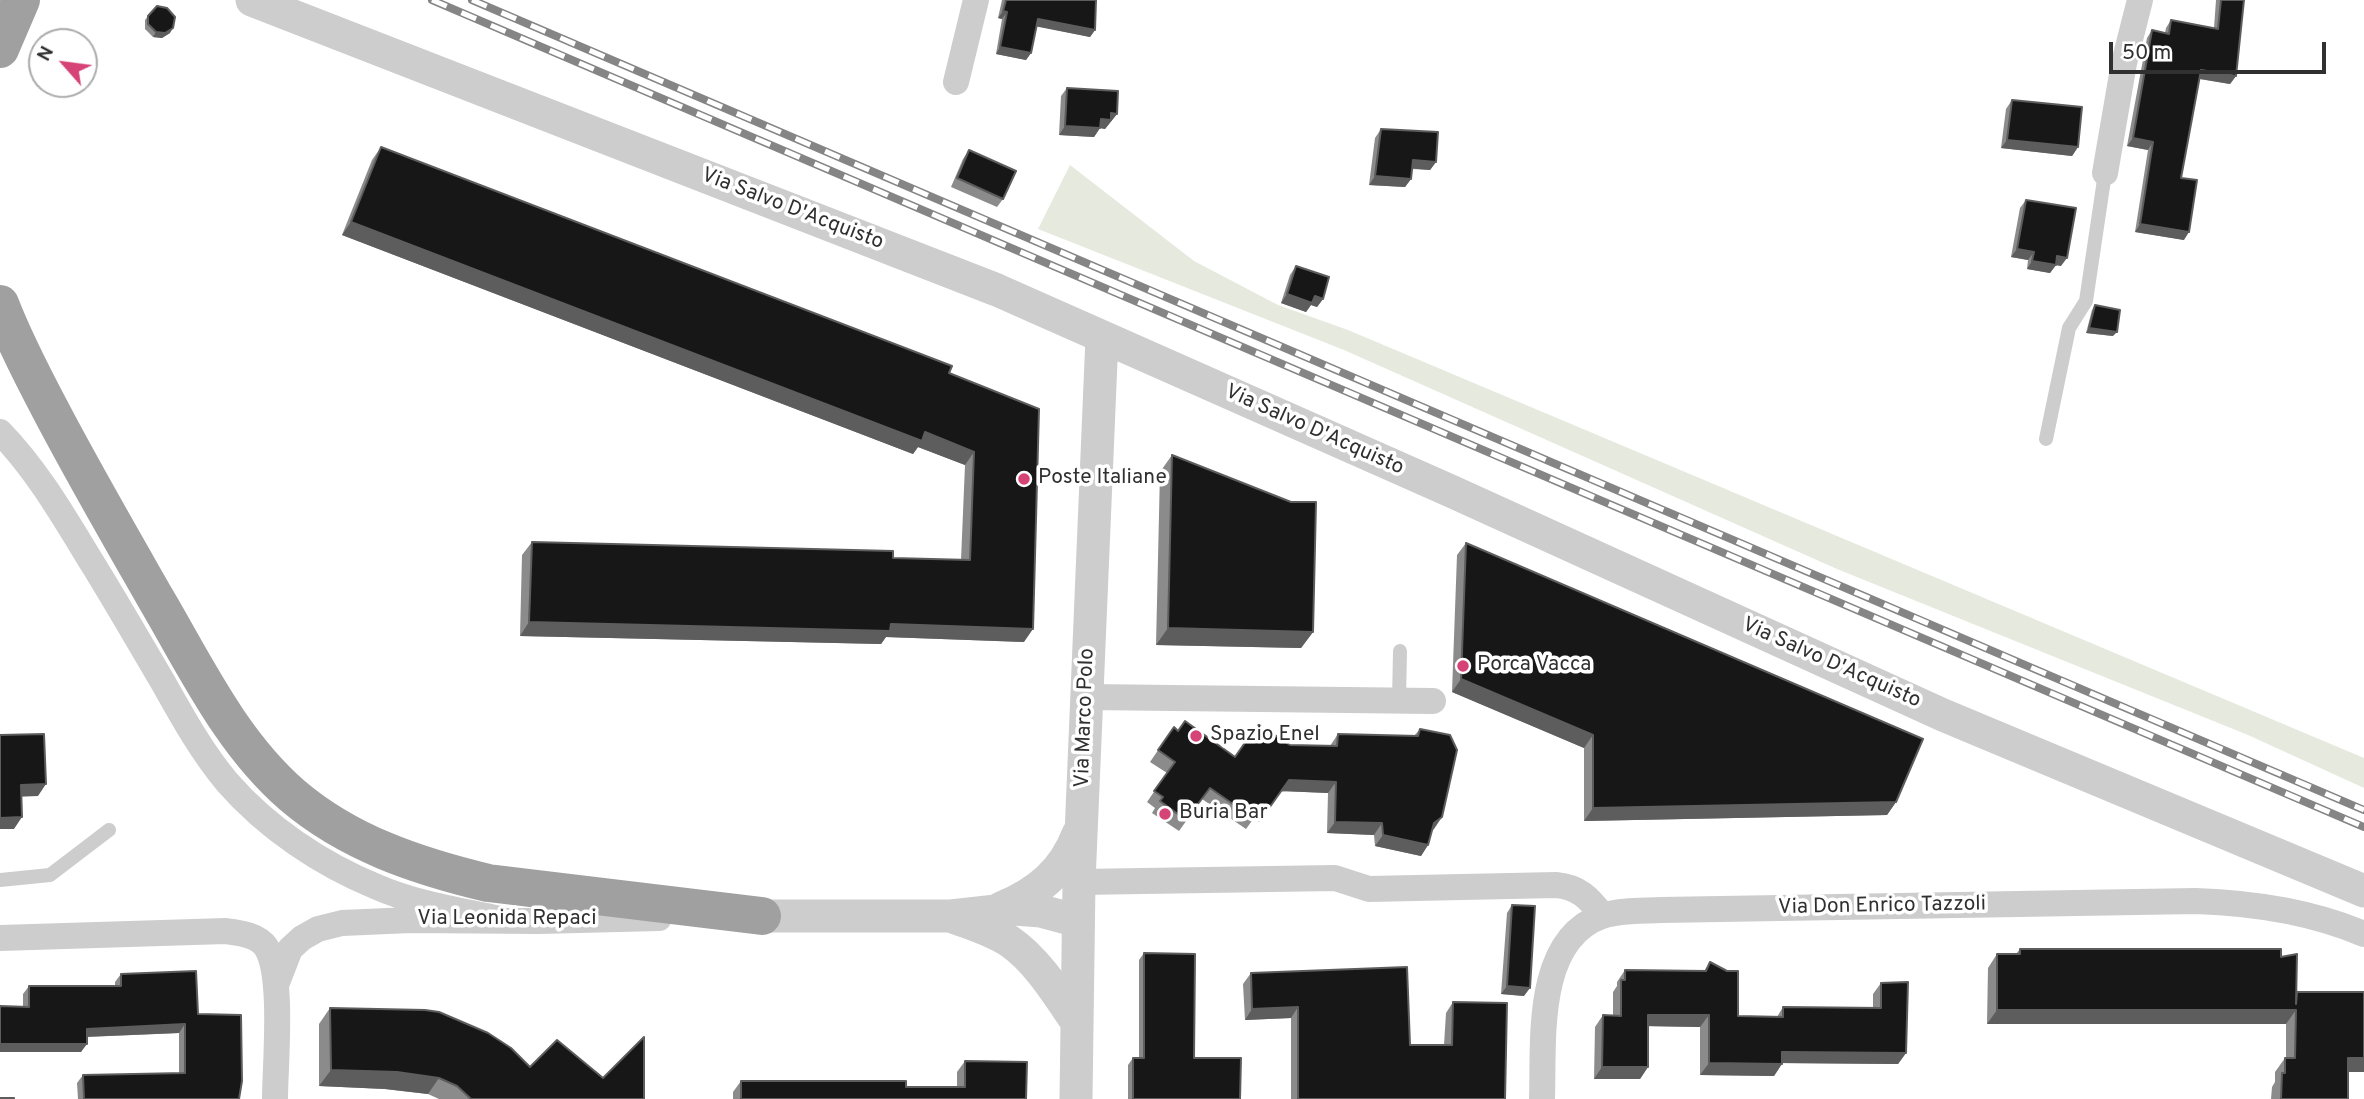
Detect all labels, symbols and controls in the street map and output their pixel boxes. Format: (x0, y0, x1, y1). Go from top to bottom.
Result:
north arrow (28, 28, 98, 98)
scale bar (2112, 28, 2329, 72)
text: 50 m (2122, 40, 2171, 67)
text: N (32, 42, 60, 66)
street label: Via Salvo D'Acquisto (697, 164, 887, 256)
street label: Via Salvo D'Acquisto (1221, 380, 1407, 482)
place label: Poste Italiane (1038, 466, 1167, 492)
marker: Poste Italiane (1016, 471, 1032, 487)
street label: Via Salvo D'Acquisto (1738, 613, 1924, 715)
street label: Via Marco Polo (1071, 648, 1101, 788)
place label: Porca Vacca (1477, 653, 1591, 679)
marker: Porca Vacca (1455, 658, 1471, 674)
place label: Spazio Enel (1210, 723, 1320, 749)
marker: Spazio Enel (1188, 728, 1204, 744)
place label: Buria Bar (1179, 801, 1268, 827)
marker: Buria Bar (1157, 806, 1173, 822)
street label: Via Don Enrico Tazzoli (1778, 893, 1986, 921)
street label: Via Leonida Repaci (417, 907, 597, 933)

